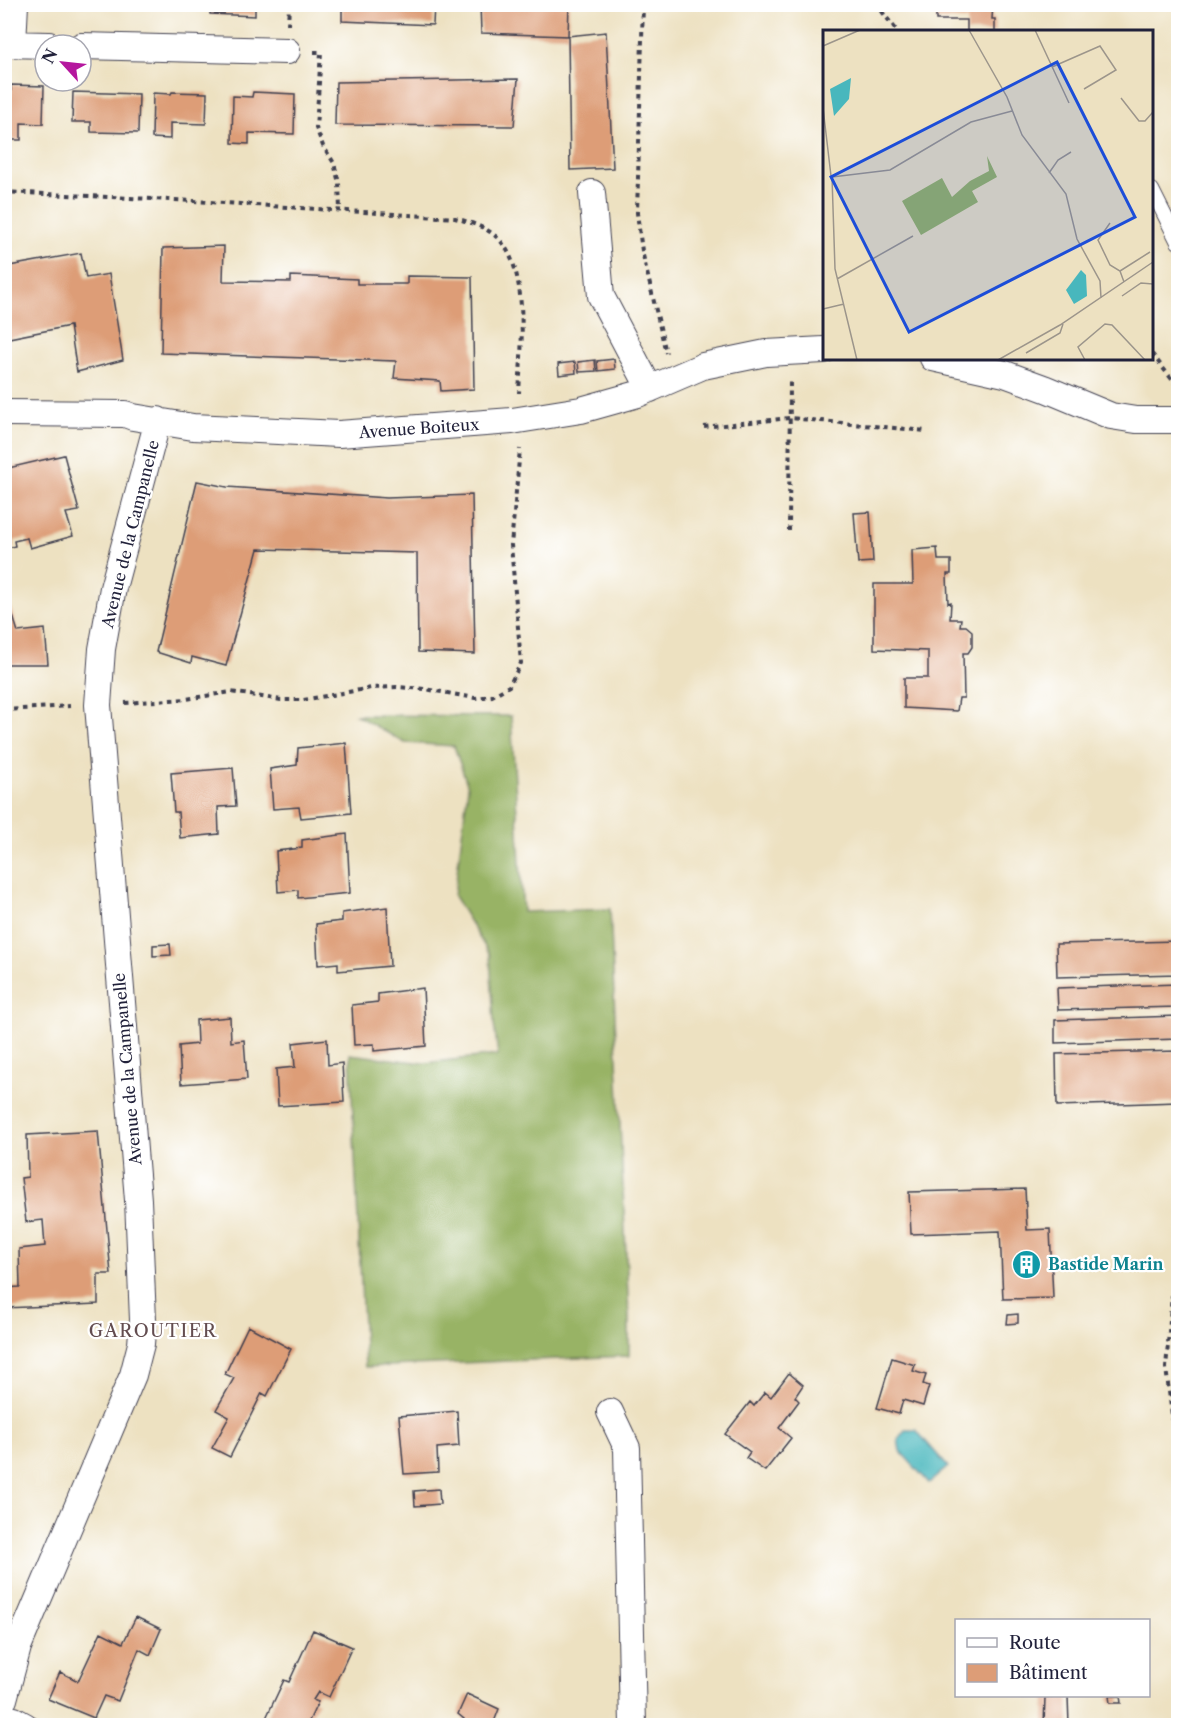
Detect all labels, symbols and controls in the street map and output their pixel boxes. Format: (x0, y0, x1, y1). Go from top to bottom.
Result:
inset map (823, 30, 1153, 360)
north arrow (33, 33, 93, 93)
text: N (38, 45, 62, 67)
street label: Avenue Boiteux (357, 414, 481, 442)
street label: Avenue de la Campanelle (97, 438, 163, 631)
street label: Avenue de la Campanelle (109, 972, 145, 1167)
building icon: Bastide Marin (1011, 1248, 1043, 1280)
place label: Bastide Marin (1048, 1254, 1164, 1274)
district label: GAROUTIER (89, 1320, 217, 1342)
legend (955, 1619, 1150, 1697)
text: Route (1009, 1632, 1061, 1654)
text: Bâtiment (1009, 1662, 1088, 1684)

